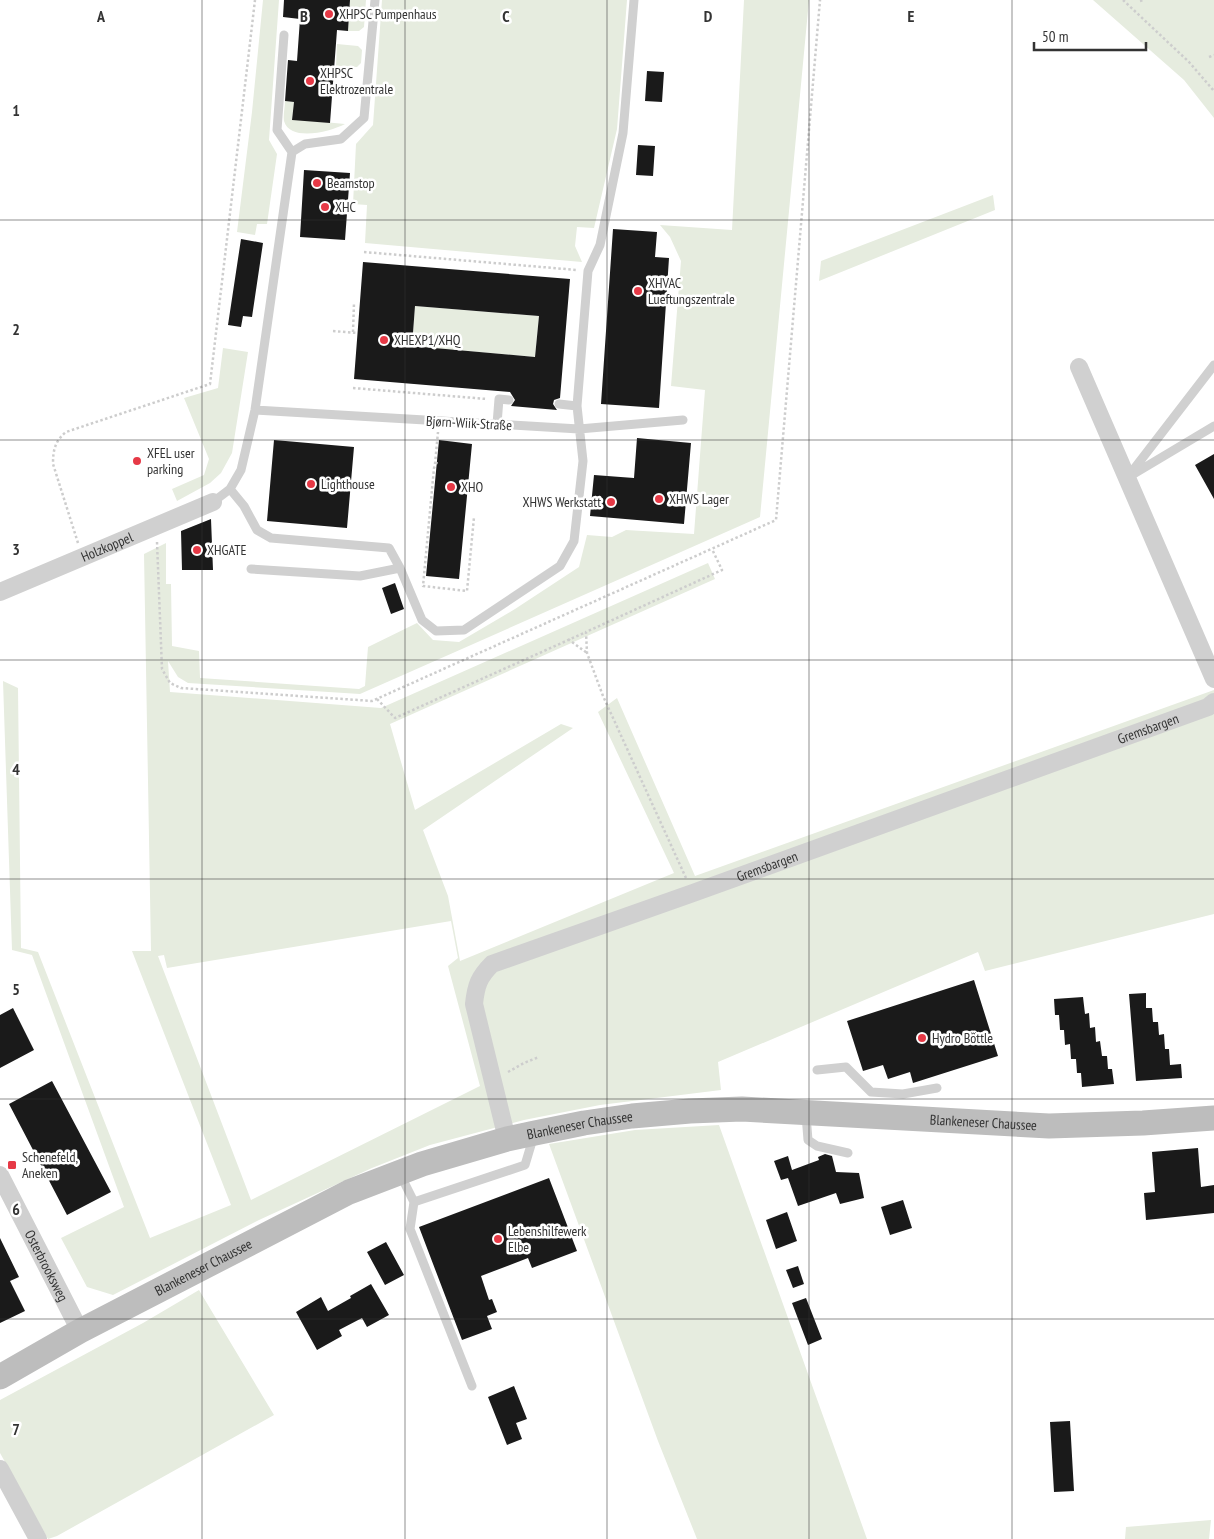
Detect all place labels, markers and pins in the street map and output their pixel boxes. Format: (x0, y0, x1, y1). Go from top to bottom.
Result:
place label: XHPSC Pumpenhaus (339, 5, 437, 23)
marker: XHPSC Pumpenhaus (323, 8, 335, 20)
place label: XHPSC Elektrozentrale (320, 64, 393, 98)
marker: XHPSC Elektrozentrale (304, 75, 316, 87)
place label: Beamstop (327, 174, 375, 192)
marker: Beamstop (311, 177, 323, 189)
place label: XHC (335, 198, 357, 216)
marker: XHC (319, 201, 331, 213)
place label: XHVAC Lueftungszentrale (648, 274, 735, 308)
marker: XHVAC Lueftungszentrale (632, 285, 644, 297)
place label: XHEXP1/XHQ (394, 331, 461, 349)
marker: XHEXP1/XHQ (378, 334, 390, 346)
place label: XFEL user parking (147, 444, 195, 478)
marker: XFEL user parking (131, 455, 143, 467)
place label: Lighthouse (321, 475, 375, 493)
marker: Lighthouse (305, 478, 317, 490)
place label: XHO (461, 478, 484, 496)
marker: XHO (445, 481, 457, 493)
place label: XHWS Lager (669, 490, 729, 508)
place label: XHWS Werkstatt (523, 493, 601, 511)
marker: XHWS Lager (653, 493, 665, 505)
marker: XHWS Werkstatt (605, 496, 617, 508)
place label: XHGATE (207, 541, 247, 559)
marker: XHGATE (191, 544, 203, 556)
place label: Hydro Böttle (932, 1029, 993, 1047)
marker: Hydro Böttle (916, 1032, 928, 1044)
place label: Schenefeld, Aneken (22, 1148, 78, 1182)
marker: Schenefeld, Aneken (6, 1159, 18, 1171)
place label: Lebenshilfewerk Elbe (508, 1222, 587, 1256)
marker: Lebenshilfewerk Elbe (492, 1233, 504, 1245)

